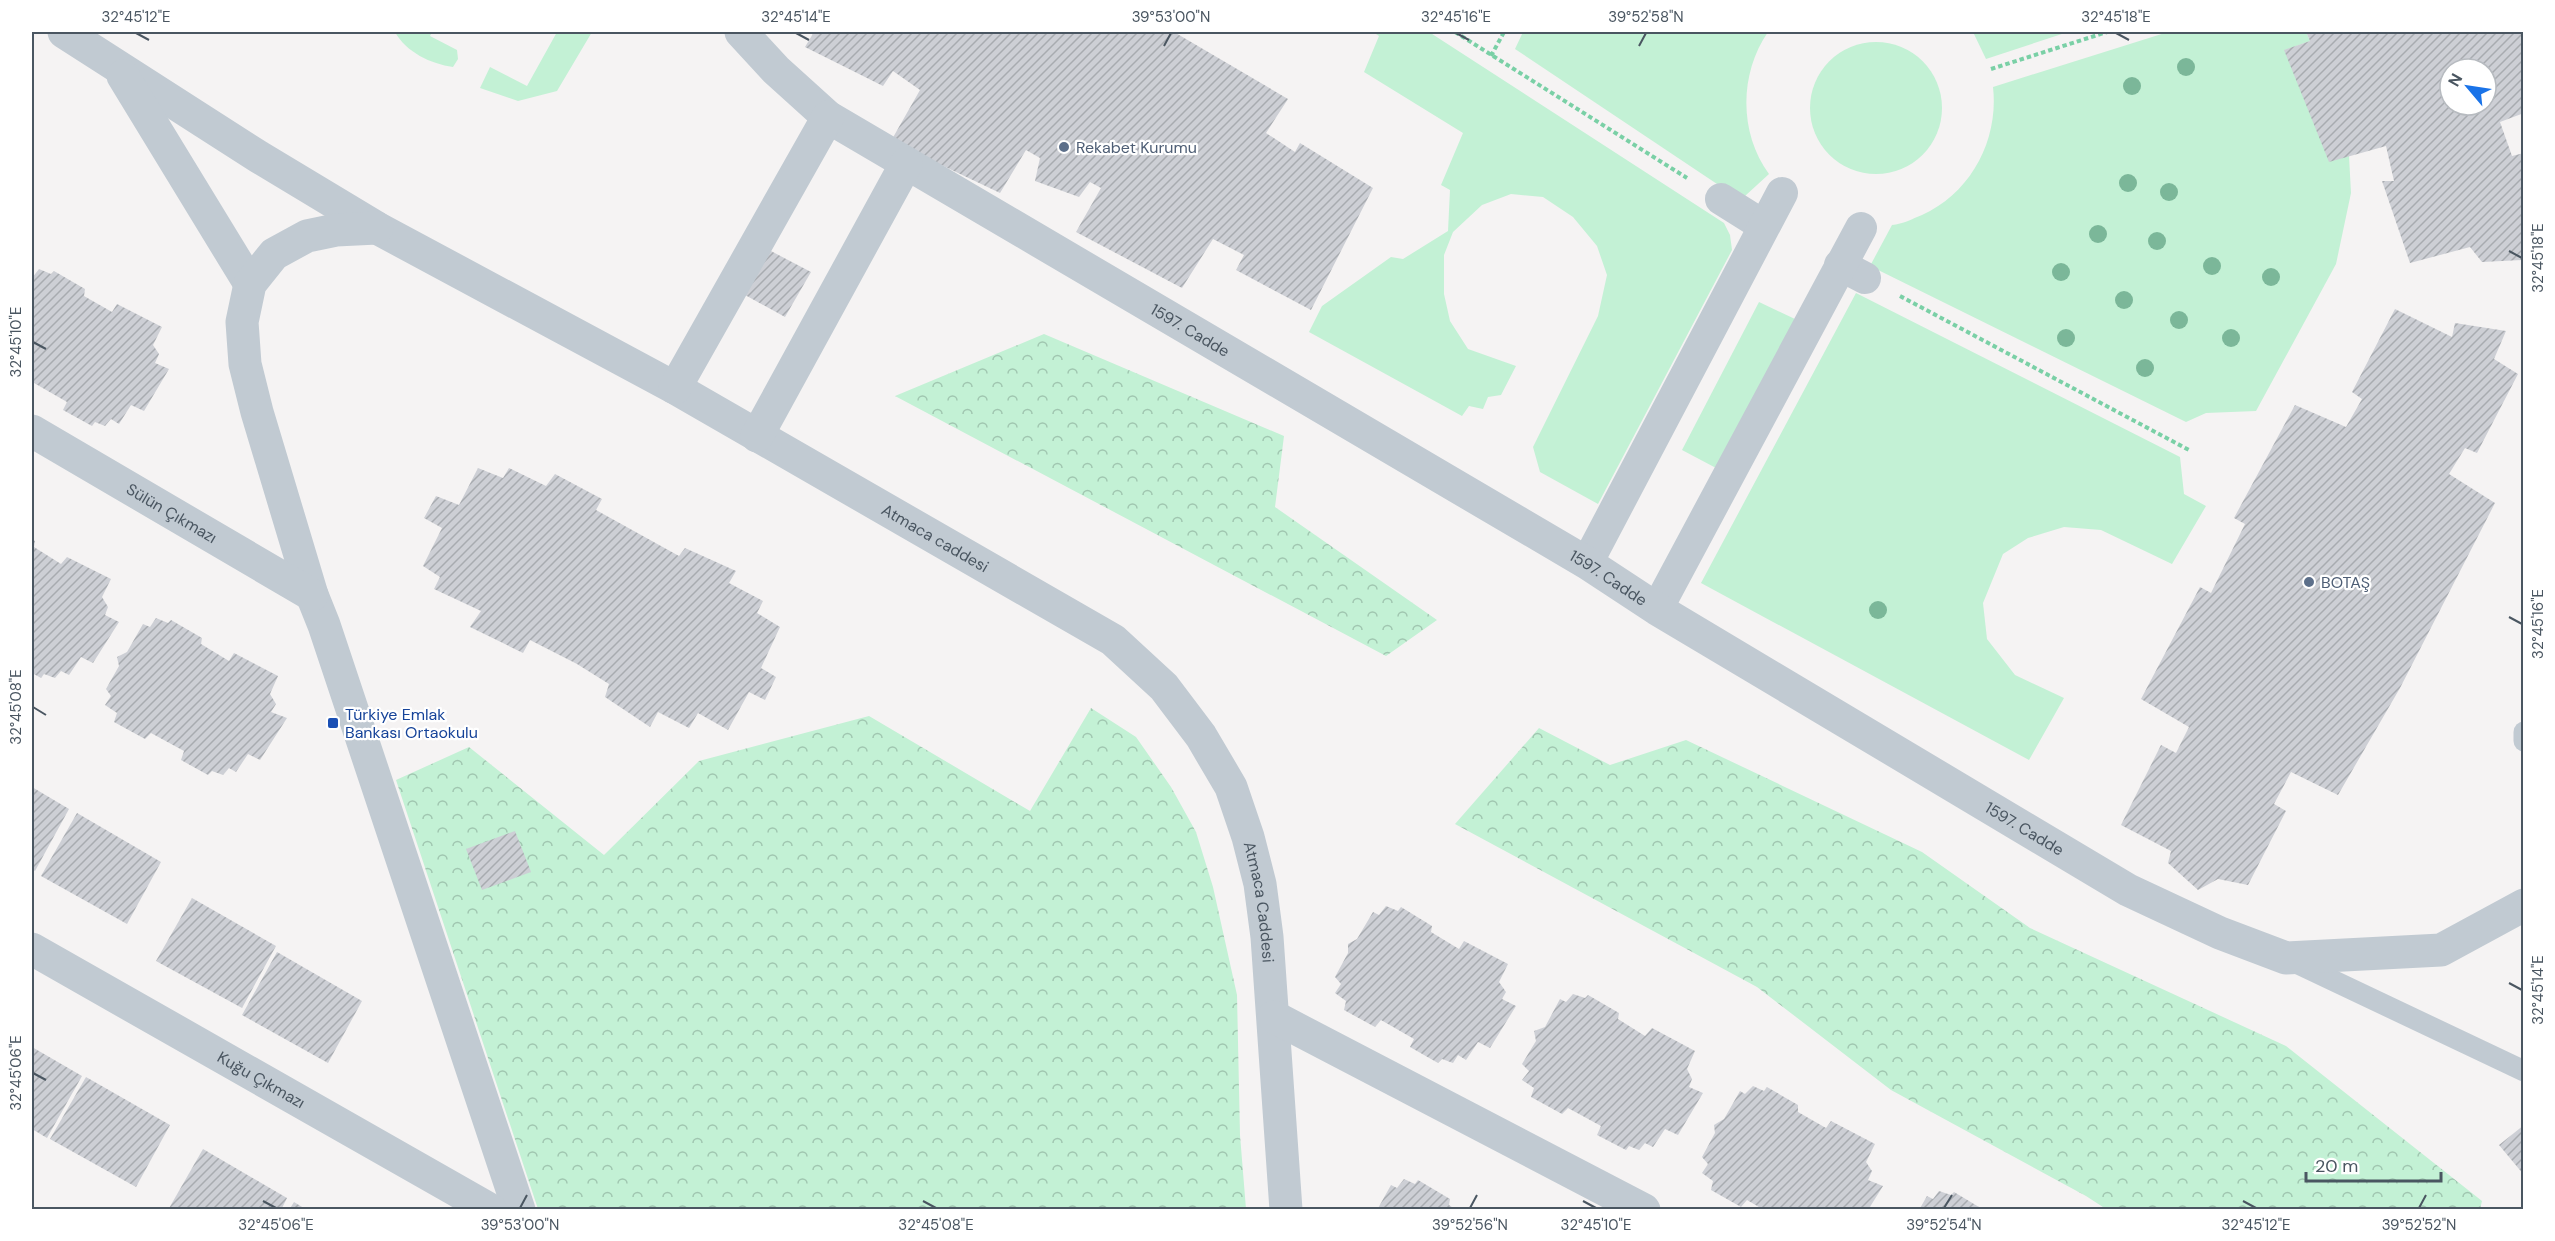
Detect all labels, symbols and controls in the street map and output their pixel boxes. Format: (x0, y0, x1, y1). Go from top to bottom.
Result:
text: 32°45'12"E (101, 7, 171, 27)
text: 32°45'14"E (761, 7, 831, 27)
text: 39°53'00"N (1132, 7, 1210, 27)
text: 32°45'16"E (1421, 7, 1491, 27)
text: 39°52'58"N (1608, 7, 1684, 27)
text: 32°45'18"E (2081, 7, 2151, 27)
north arrow (2438, 57, 2498, 117)
text: N (2443, 70, 2467, 90)
place label: Rekabet Kurumu (1076, 137, 1197, 158)
marker: Rekabet Kurumu (1057, 140, 1071, 154)
text: 32°45'18"E (2528, 223, 2548, 293)
street label: 1597. Cadde (1147, 298, 1234, 361)
text: 32°45'10"E (6, 307, 26, 377)
street label: Sülün Çıkmazı (123, 478, 221, 548)
street label: Atmaca caddesi (878, 499, 993, 577)
street label: 1597. Cadde (1566, 545, 1651, 610)
place label: BOTAŞ (2321, 572, 2370, 593)
marker: BOTAŞ (2302, 575, 2316, 589)
text: 32°45'16"E (2528, 589, 2548, 659)
text: 32°45'08"E (6, 669, 26, 745)
place label: Türkiye Emlak Bankası Ortaokulu (345, 704, 478, 743)
marker: Türkiye Emlak Bankası Ortaokulu (326, 716, 340, 730)
street label: 1597. Cadde (1981, 797, 2068, 860)
street label: Atmaca Caddesi (1239, 839, 1279, 963)
text: 32°45'14"E (2528, 955, 2548, 1025)
text: 32°45'06"E (6, 1035, 26, 1111)
street label: Kuğu Çıkmazı (214, 1046, 309, 1113)
scale bar (2306, 1145, 2441, 1183)
text: 20 m (2315, 1154, 2358, 1178)
text: 32°45'06"E (238, 1215, 314, 1235)
text: 39°53'00"N (481, 1215, 559, 1235)
text: 32°45'08"E (898, 1215, 974, 1235)
text: 39°52'56"N (1432, 1215, 1508, 1235)
text: 32°45'10"E (1561, 1215, 1631, 1235)
text: 39°52'54"N (1906, 1215, 1982, 1235)
text: 32°45'12"E (2221, 1215, 2291, 1235)
text: 39°52'52"N (2382, 1215, 2456, 1235)

